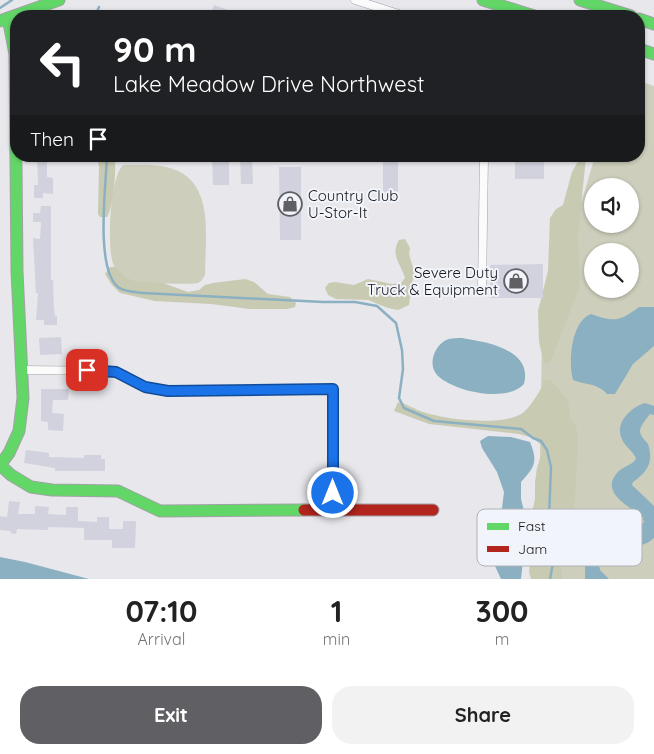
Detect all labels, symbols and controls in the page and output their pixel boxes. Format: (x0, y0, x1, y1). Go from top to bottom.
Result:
text: 90 m (113, 27, 196, 71)
icon: left (30, 30, 95, 95)
text: Lake Meadow Drive Northwest (113, 70, 424, 98)
icon: arrive (84, 125, 112, 153)
text: Then (30, 127, 74, 151)
map controls (584, 178, 639, 298)
button: sound (584, 178, 639, 233)
place label: Country Club U-Stor-It (308, 186, 398, 222)
shop icon: Country Club U-Stor-It (277, 191, 303, 217)
button: search (584, 243, 639, 298)
place label: Severe Duty Truck & Equipment (367, 263, 498, 299)
shop icon: Severe Duty Truck & Equipment (503, 268, 529, 294)
pin (66, 349, 108, 391)
icon: arrive (73, 356, 101, 384)
position arrow (306, 466, 358, 518)
legend (477, 509, 642, 566)
text: Fast (518, 517, 546, 535)
text: Jam (518, 540, 547, 558)
text: 07:10 (125, 592, 197, 630)
text: 1 (331, 592, 342, 630)
text: 300 (476, 592, 529, 630)
text: Arrival (137, 629, 185, 649)
text: min (323, 629, 350, 649)
text: m (495, 629, 509, 649)
button: Exit (20, 686, 322, 744)
button: Share (332, 686, 634, 744)

